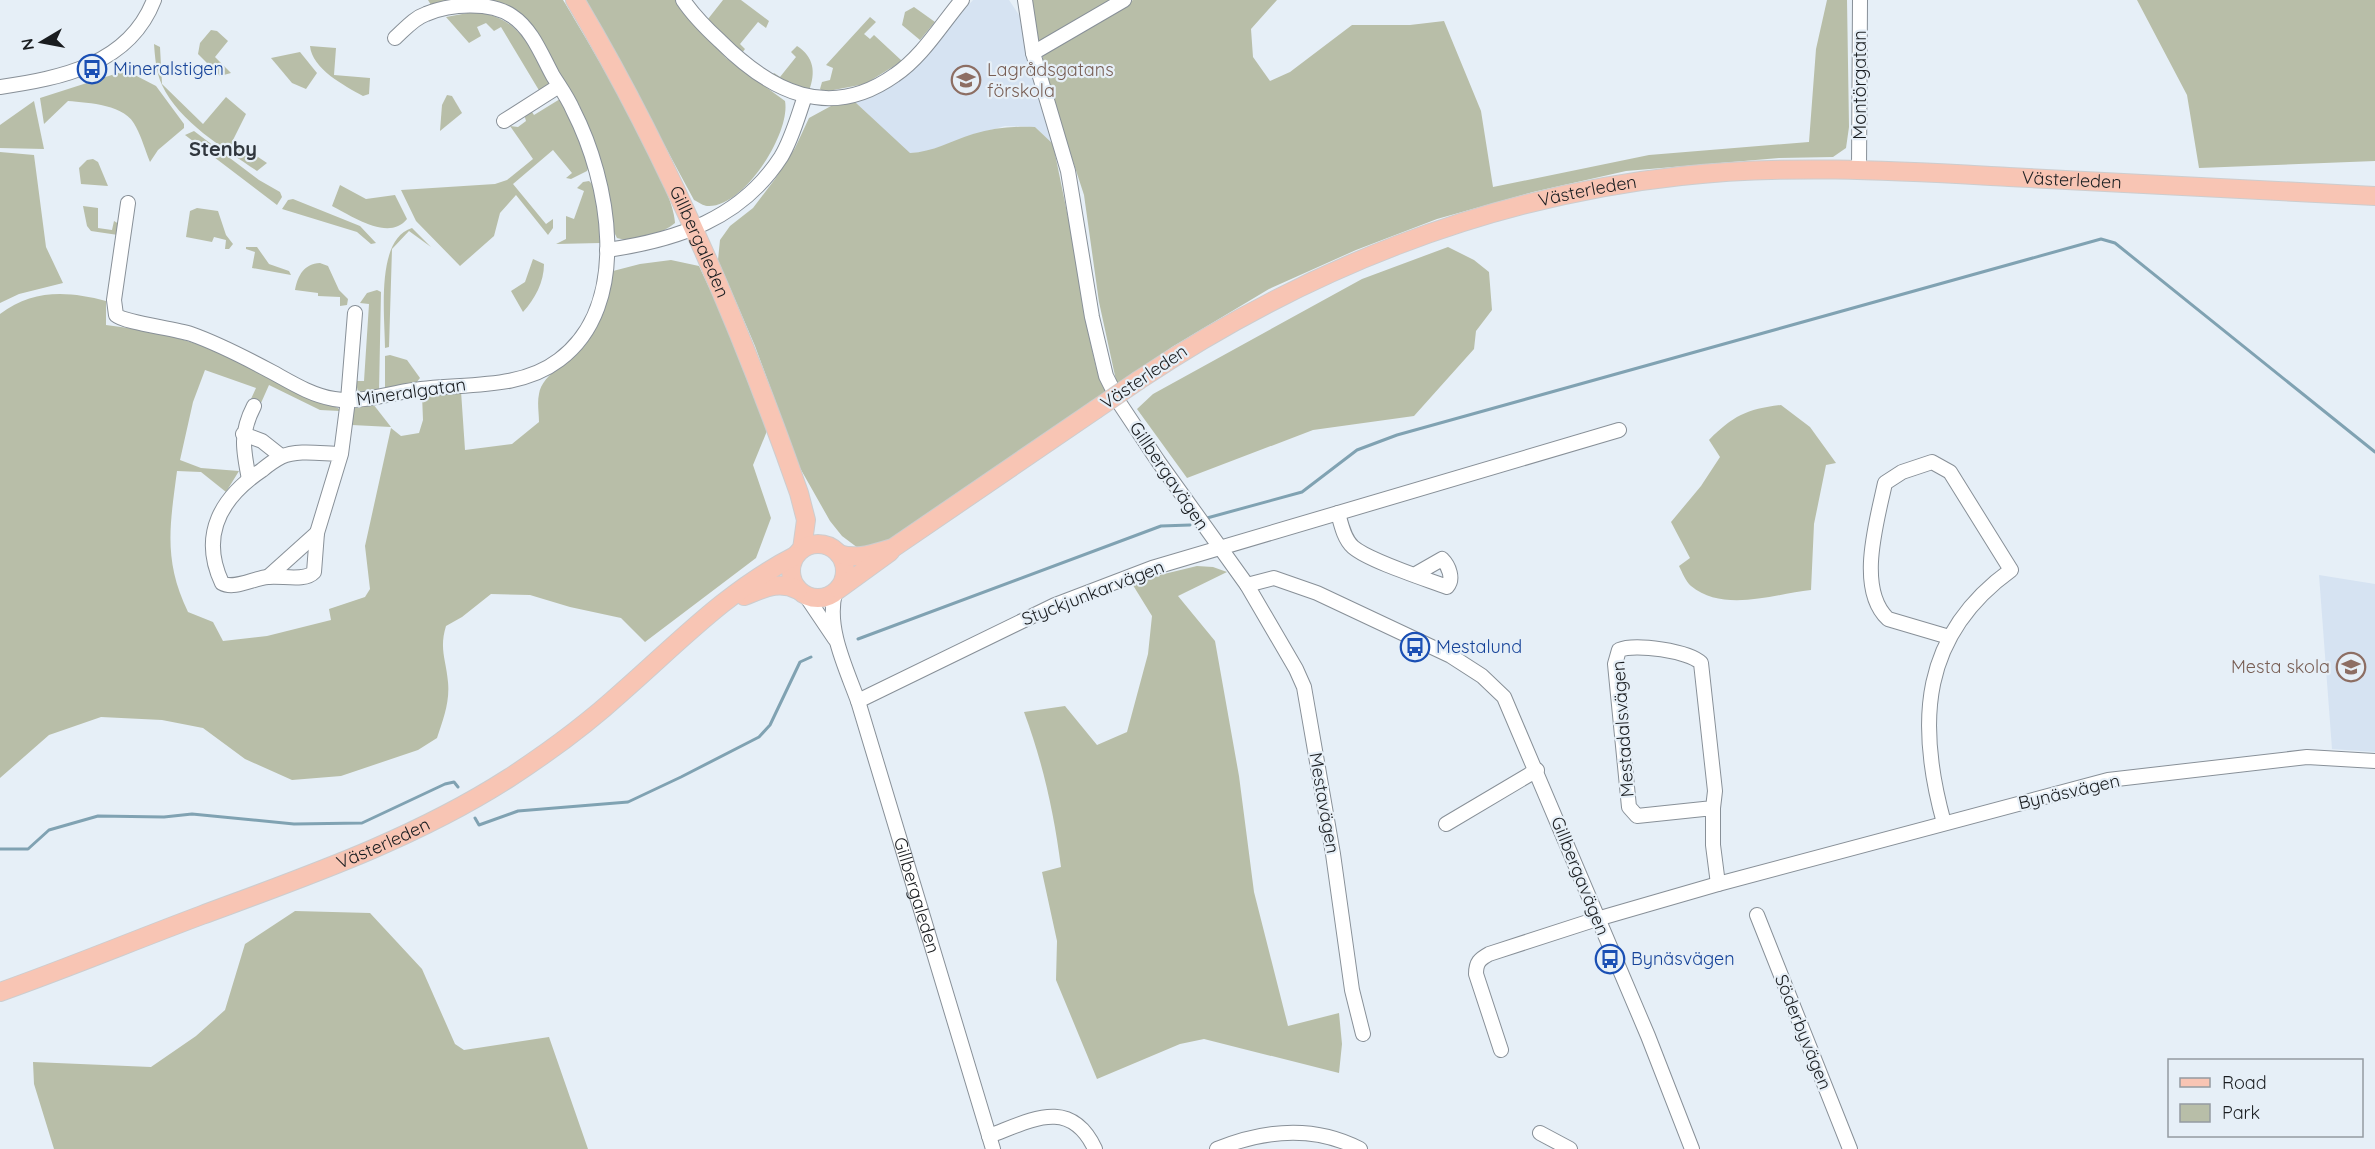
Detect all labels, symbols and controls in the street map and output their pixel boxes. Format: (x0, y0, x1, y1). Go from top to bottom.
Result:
north arrow (12, 12, 72, 72)
street label: Montörgatan (1848, 30, 1871, 140)
text: N (16, 37, 38, 52)
bus stop icon: Mineralstigen (76, 53, 108, 85)
place label: Mineralstigen (113, 57, 224, 80)
place label: Lagrådsgatans förskola (987, 58, 1114, 102)
school or university icon: Lagrådsgatans förskola (950, 64, 982, 96)
district label: Stenby (189, 136, 257, 161)
street label: Västerleden (2021, 166, 2122, 194)
street label: Västerleden (1536, 170, 1638, 212)
street label: Gillbergaleden (665, 182, 735, 301)
street label: Västerleden (1096, 339, 1192, 414)
street label: Mineralgatan (355, 372, 467, 411)
street label: Gillbergavägen (1125, 417, 1214, 534)
street label: Styckjunkarvägen (1018, 555, 1167, 630)
bus stop icon: Mestalund (1399, 631, 1431, 663)
place label: Mestalund (1436, 635, 1522, 658)
school or university icon: Mesta skola (2335, 651, 2367, 683)
place label: Mesta skola (2231, 655, 2330, 678)
street label: Mestadalsvägen (1606, 660, 1639, 798)
street label: Mestavägen (1304, 751, 1345, 855)
street label: Bynäsvägen (2016, 769, 2122, 814)
street label: Västerleden (333, 812, 434, 874)
street label: Gillbergavägen (1546, 813, 1615, 939)
street label: Gillbergaleden (889, 834, 945, 956)
bus stop icon: Bynäsvägen (1594, 943, 1626, 975)
place label: Bynäsvägen (1631, 947, 1735, 970)
street label: Söderbyvägen (1770, 971, 1837, 1093)
legend (2168, 1059, 2363, 1137)
text: Road (2222, 1071, 2267, 1094)
text: Park (2222, 1101, 2260, 1124)

